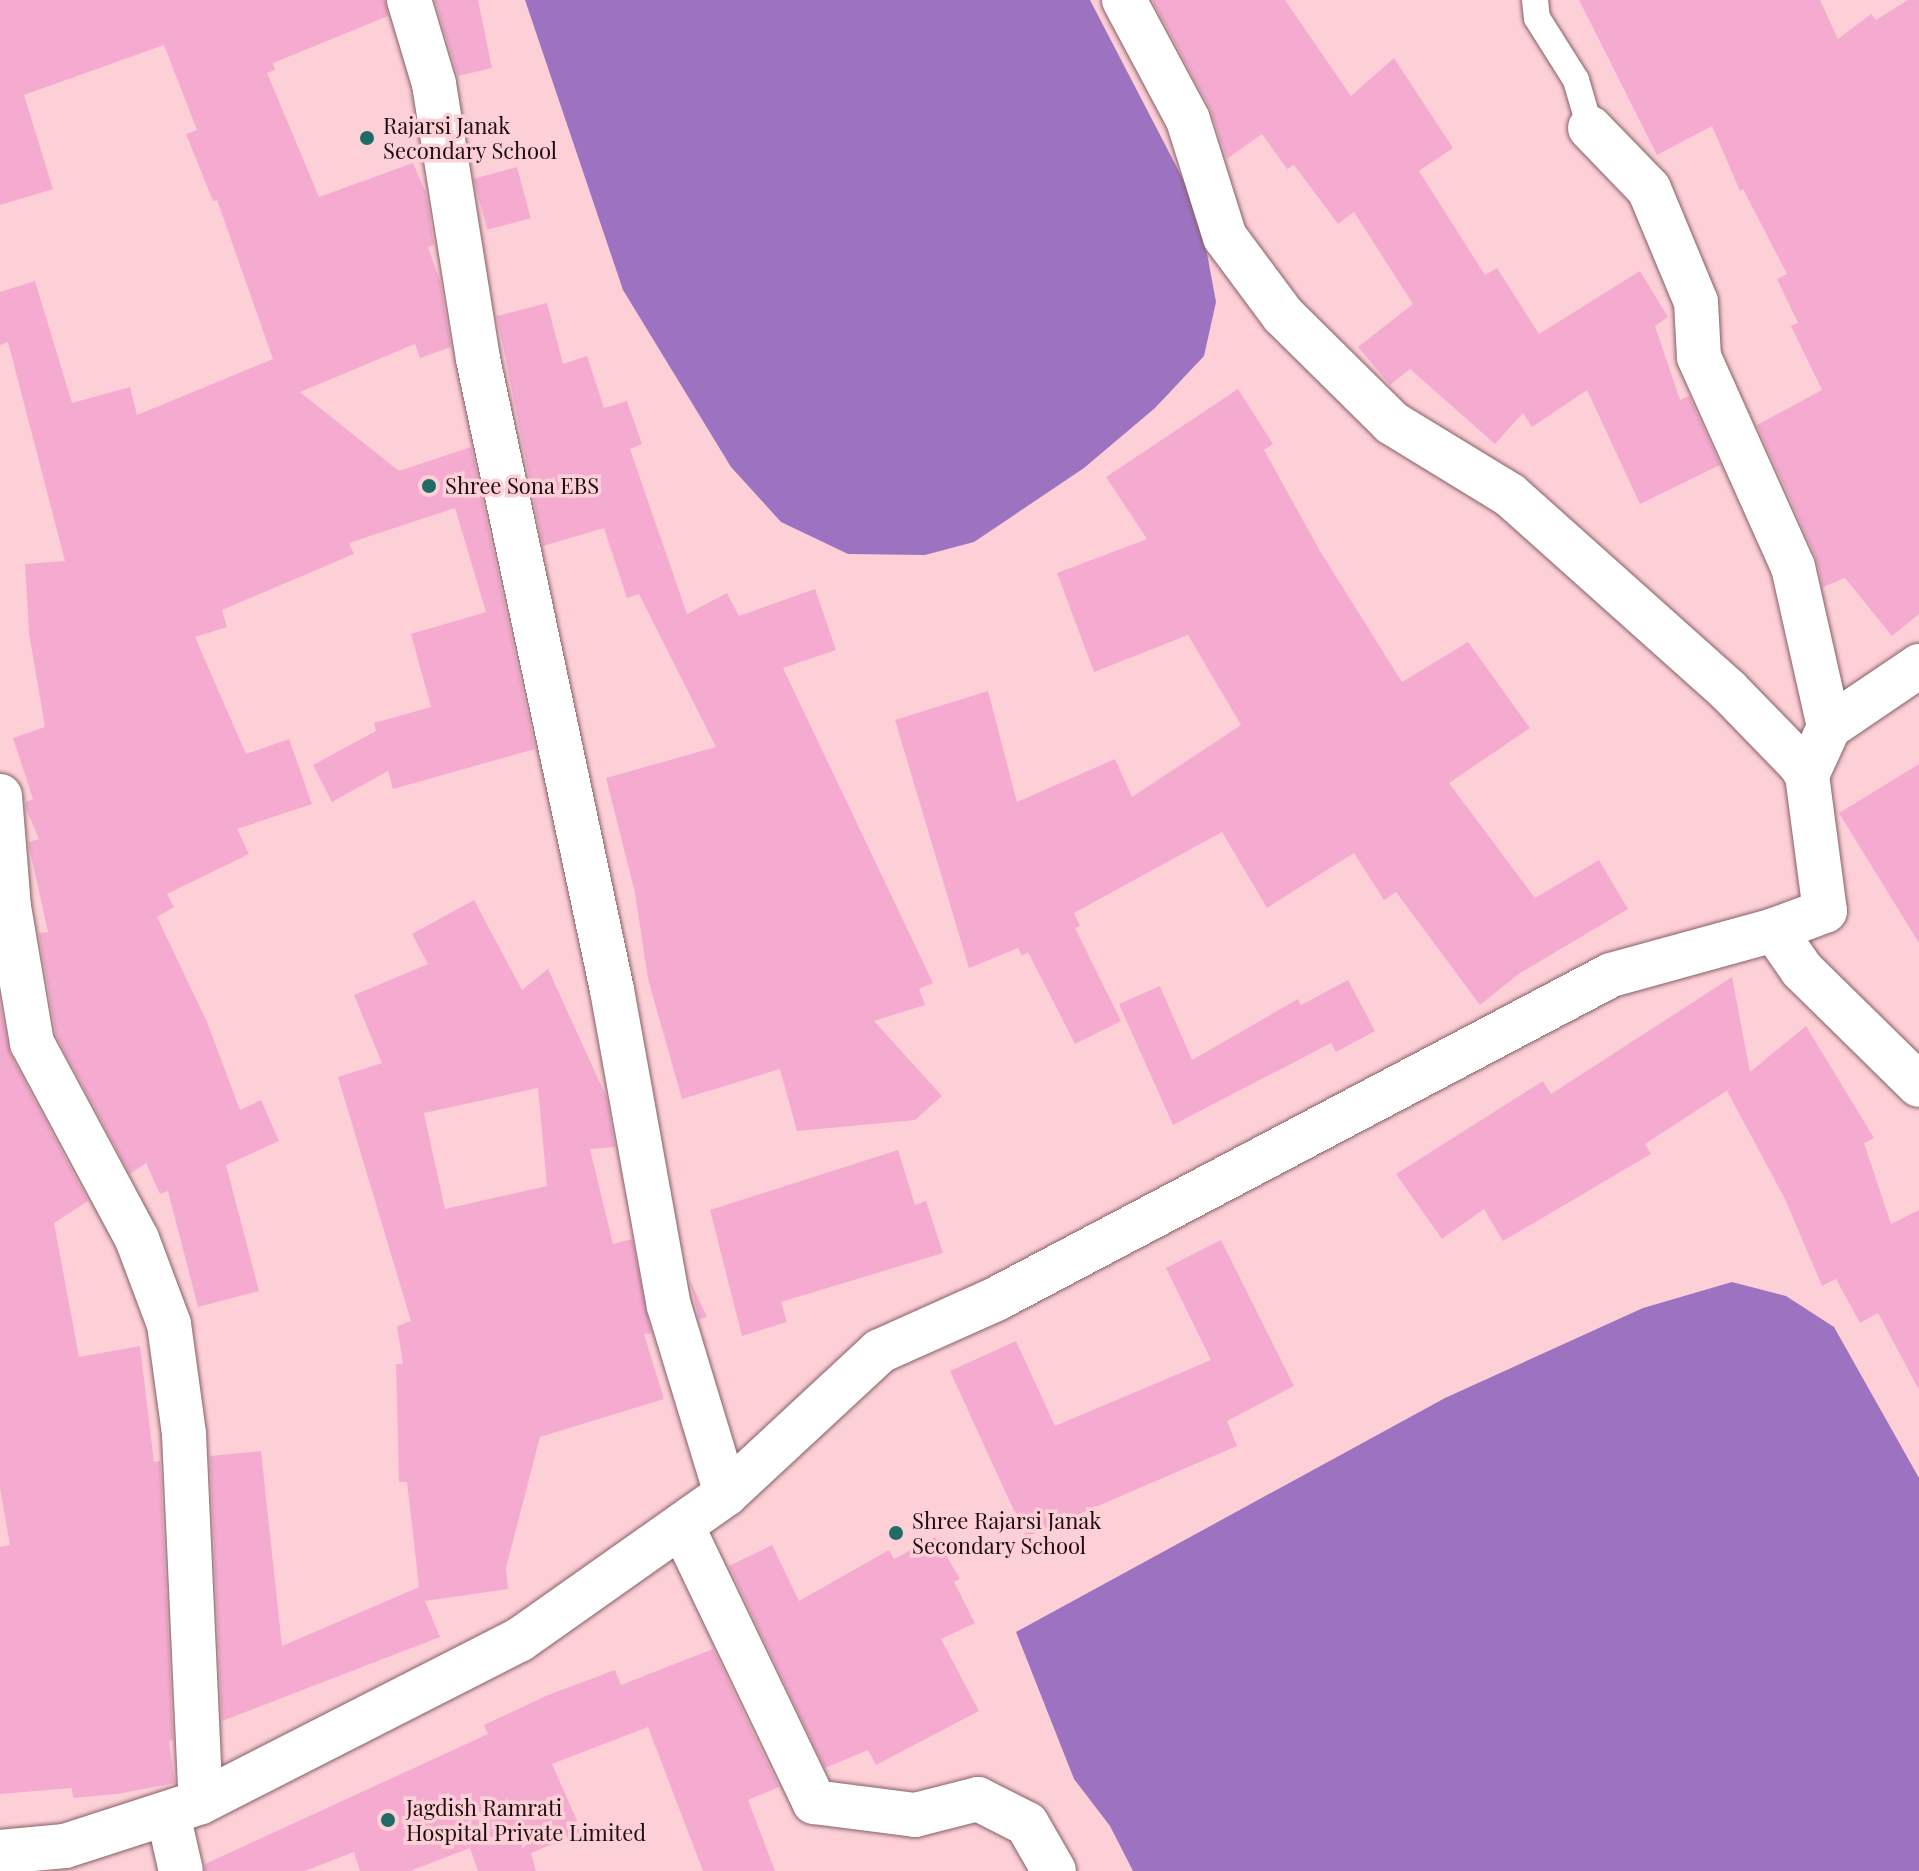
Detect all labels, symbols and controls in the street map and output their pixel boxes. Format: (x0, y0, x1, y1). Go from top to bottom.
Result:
place label: Rajarsi Janak Secondary School (383, 112, 558, 164)
marker: Rajarsi Janak Secondary School (358, 129, 376, 147)
place label: Shree Sona EBS (445, 473, 599, 499)
marker: Shree Sona EBS (420, 477, 438, 495)
place label: Shree Rajarsi Janak Secondary School (912, 1507, 1101, 1558)
marker: Shree Rajarsi Janak Secondary School (887, 1524, 905, 1542)
place label: Jagdish Ramrati Hospital Private Limited (406, 1794, 646, 1846)
marker: Jagdish Ramrati Hospital Private Limited (377, 1809, 399, 1831)

